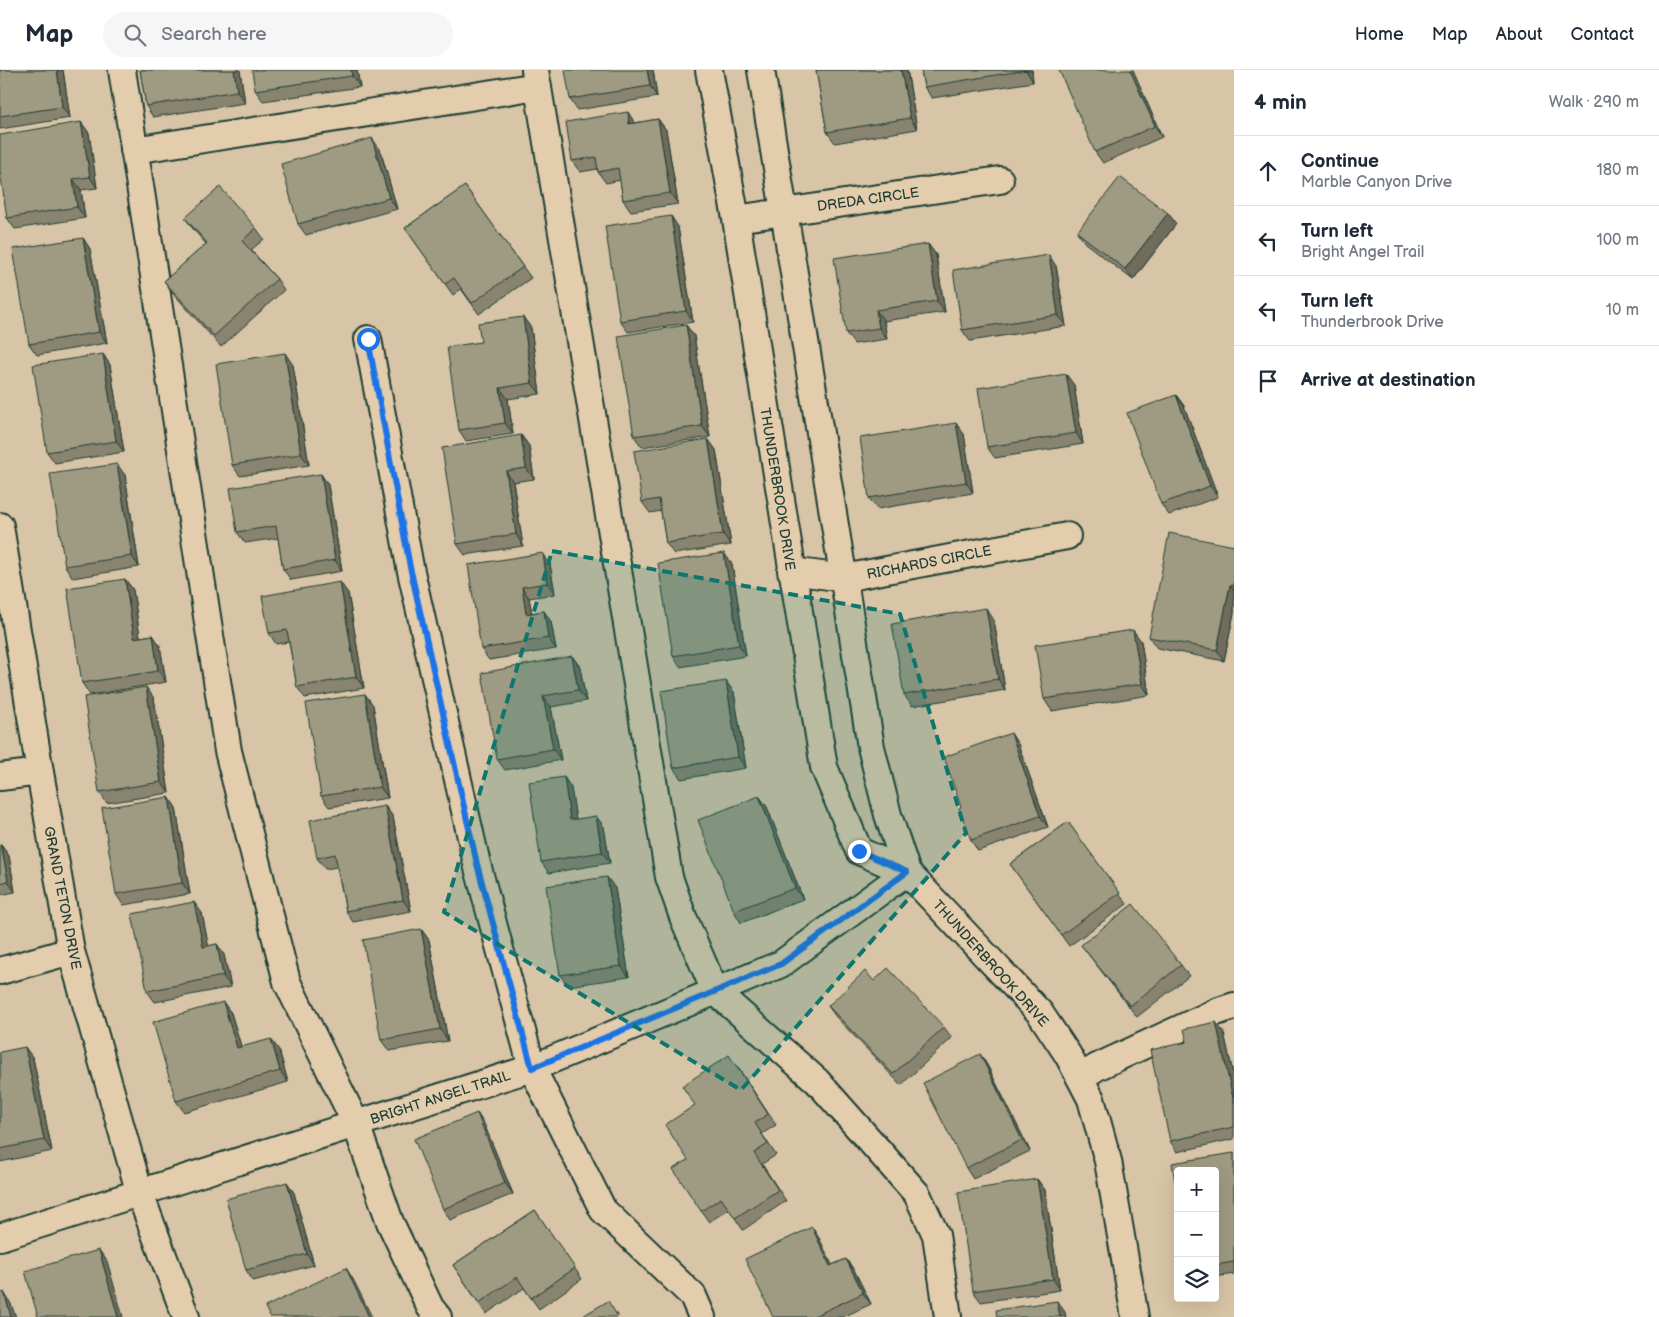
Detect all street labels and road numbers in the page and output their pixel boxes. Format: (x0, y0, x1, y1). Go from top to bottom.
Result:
street label: DREDA CIRCLE (816, 184, 920, 215)
street label: THUNDERBROOK DRIVE (756, 406, 799, 572)
street label: RICHARDS CIRCLE (865, 542, 993, 583)
street label: GRAND TETON DRIVE (40, 825, 85, 971)
street label: THUNDERBROOK DRIVE (929, 896, 1052, 1030)
street label: BRIGHT ANGEL TRAIL (368, 1067, 512, 1128)

